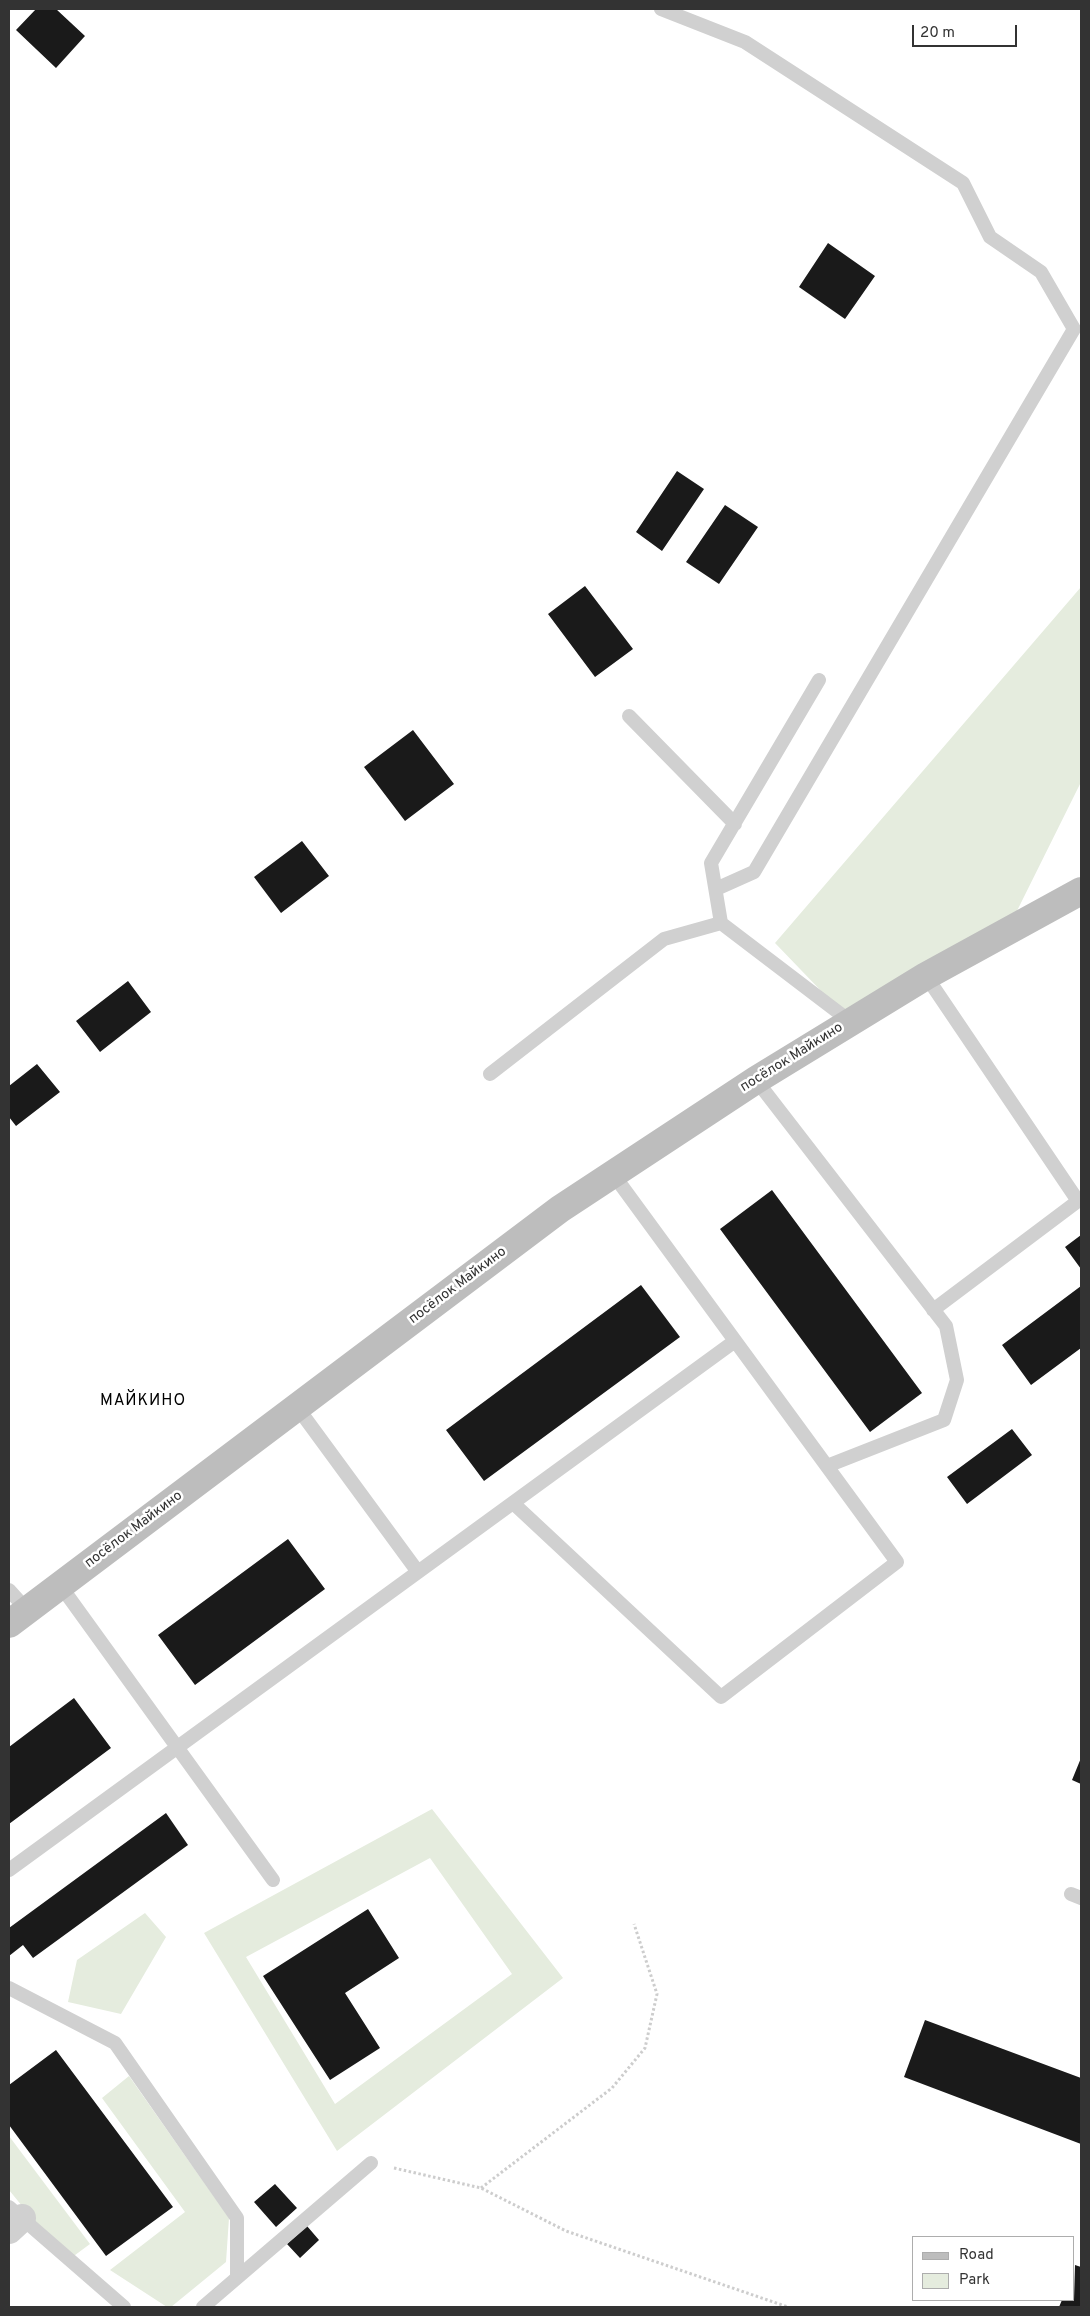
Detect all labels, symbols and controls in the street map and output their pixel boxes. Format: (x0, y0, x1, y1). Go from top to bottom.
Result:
scale bar (915, 15, 1020, 47)
text: 20 m (920, 24, 955, 43)
street label: посёлок Майкино (738, 1020, 846, 1096)
street label: посёлок Майкино (406, 1244, 510, 1328)
district label: МАЙКИНО (99, 1392, 187, 1412)
street label: посёлок Майкино (82, 1488, 186, 1572)
legend (912, 2236, 1075, 2301)
text: Road (959, 2246, 994, 2265)
text: Park (959, 2271, 990, 2290)

